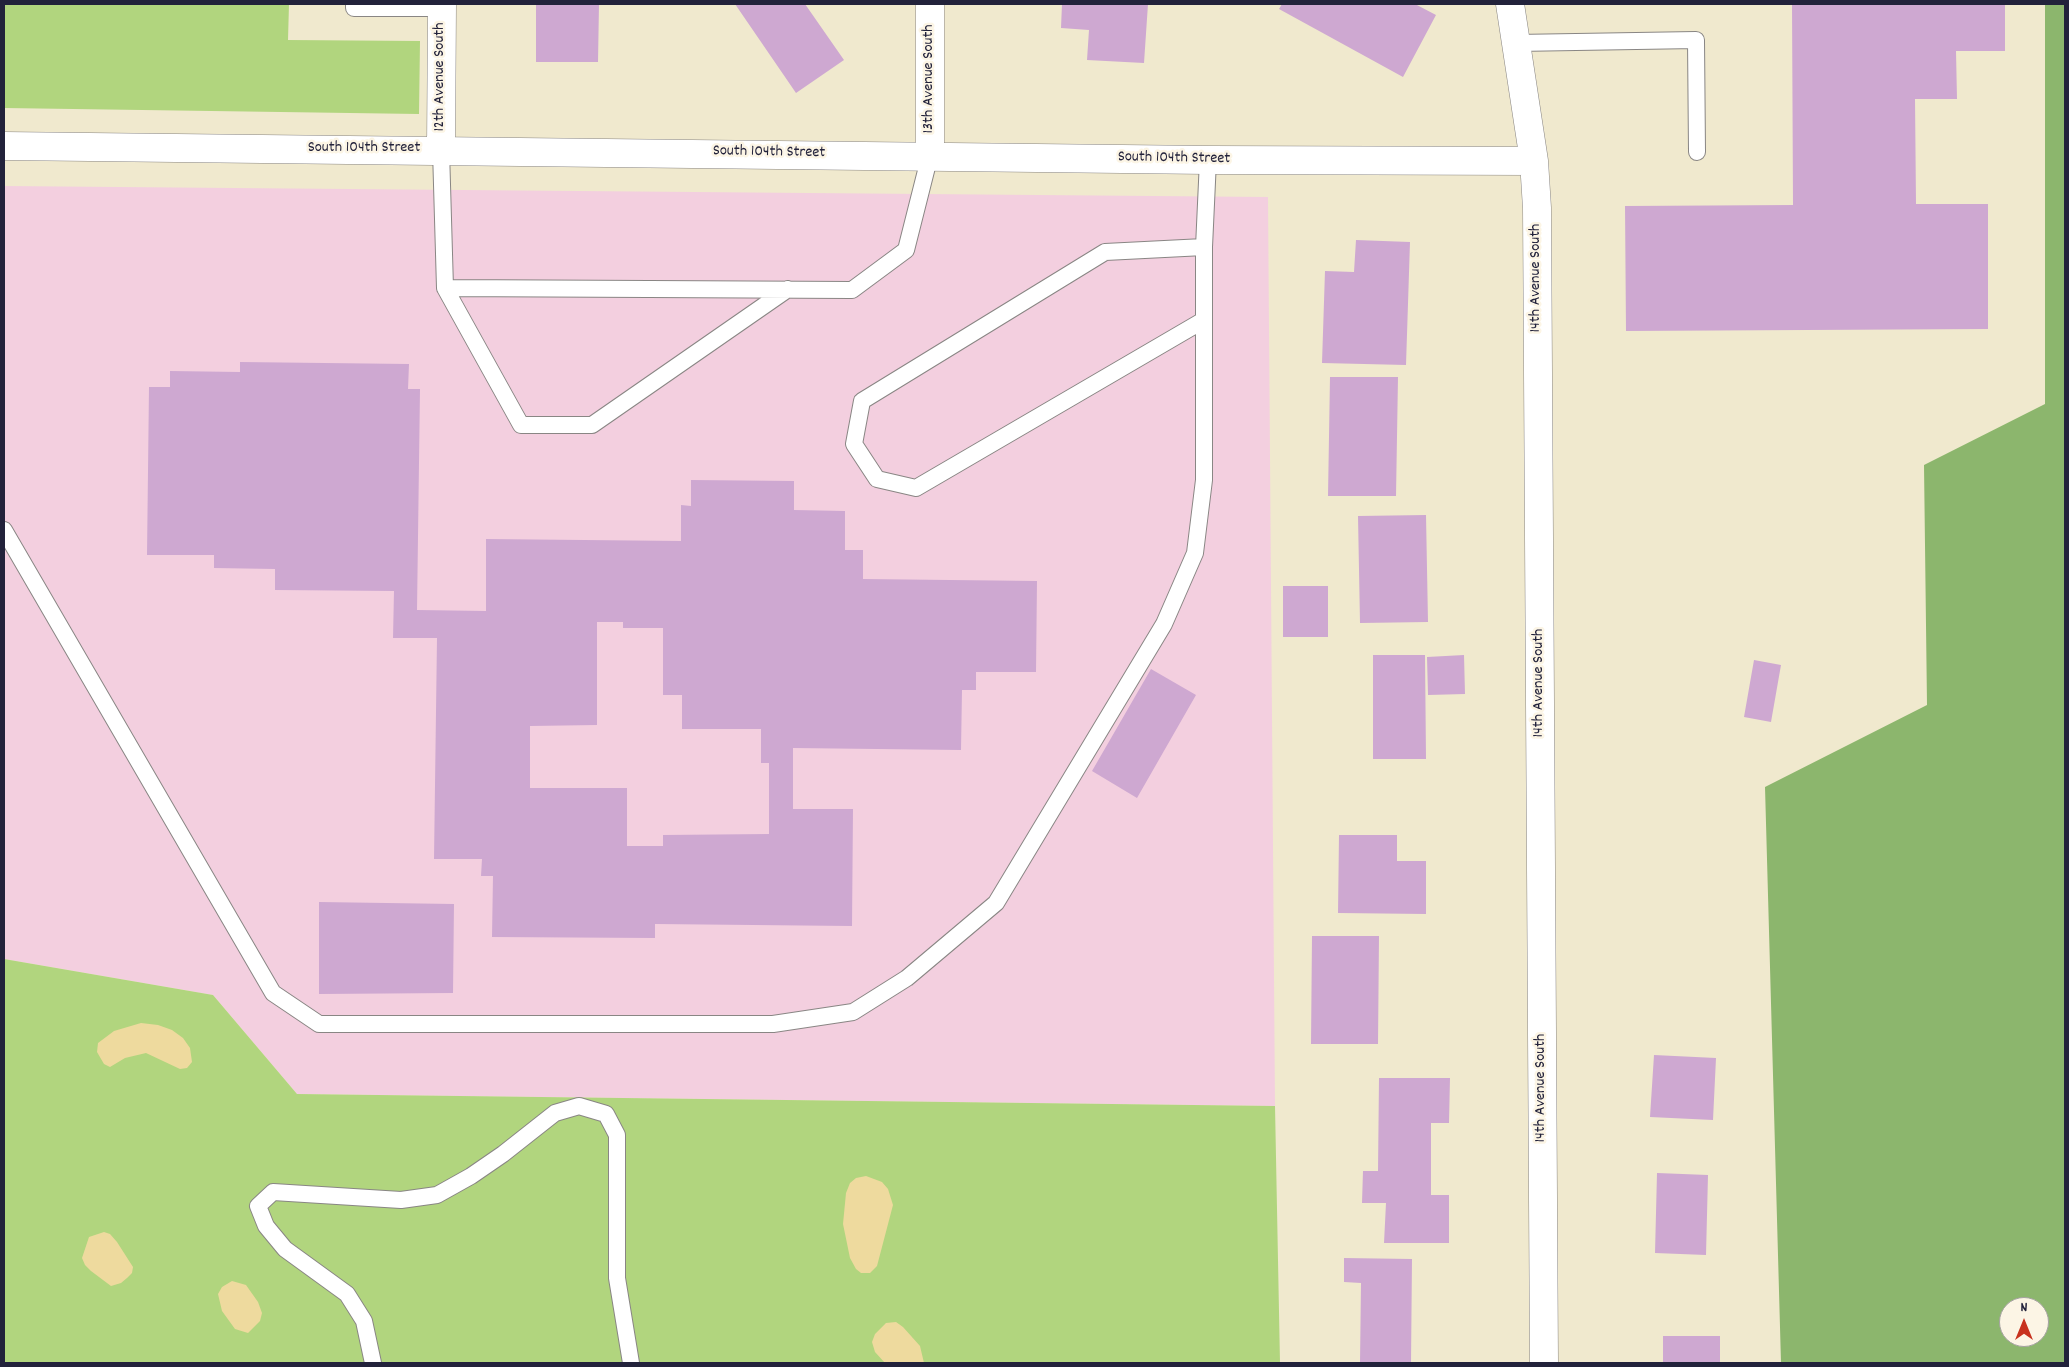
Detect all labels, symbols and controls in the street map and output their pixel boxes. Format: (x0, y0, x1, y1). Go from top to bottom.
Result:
street label: 12th Avenue South (431, 22, 451, 132)
street label: 13th Avenue South (920, 24, 940, 134)
street label: South 104th Street (308, 139, 420, 159)
street label: South 104th Street (713, 142, 825, 164)
street label: South 104th Street (1118, 148, 1230, 170)
street label: 14th Avenue South (1527, 224, 1547, 332)
street label: 14th Avenue South (1530, 629, 1550, 737)
street label: 14th Avenue South (1532, 1034, 1552, 1142)
north arrow (1999, 1297, 2049, 1347)
text: N (2021, 1298, 2027, 1318)

